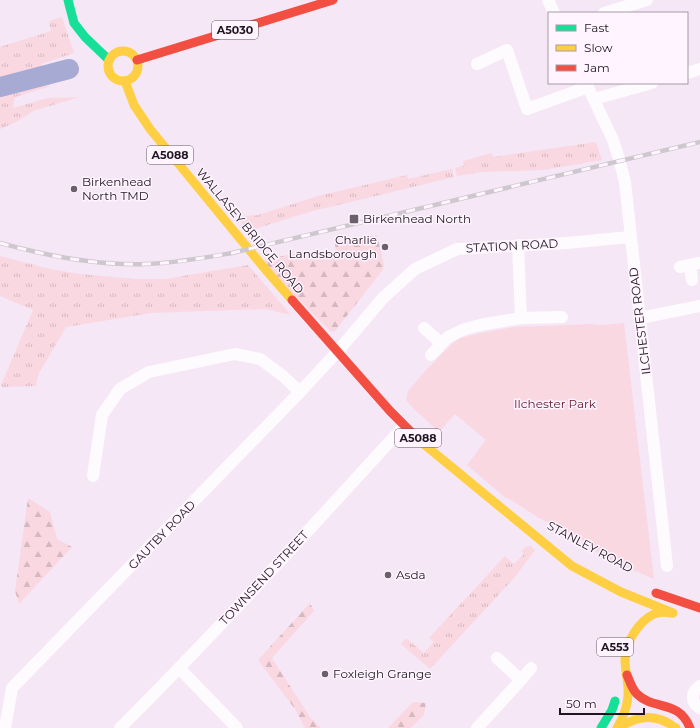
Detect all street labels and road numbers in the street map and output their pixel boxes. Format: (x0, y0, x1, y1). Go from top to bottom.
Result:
road number: A5030 (212, 21, 258, 39)
road number: A5088 (147, 146, 193, 164)
street label: WALLASEY BRIDGE ROAD (193, 165, 307, 297)
street label: STATION ROAD (465, 236, 559, 255)
street label: ILCHESTER ROAD (625, 266, 654, 376)
road number: A5088 (395, 429, 441, 447)
street label: GAUTBY ROAD (125, 497, 198, 572)
street label: STANLEY ROAD (545, 518, 636, 576)
street label: TOWNSEND STREET (216, 527, 311, 628)
road number: A553 (597, 638, 633, 656)

